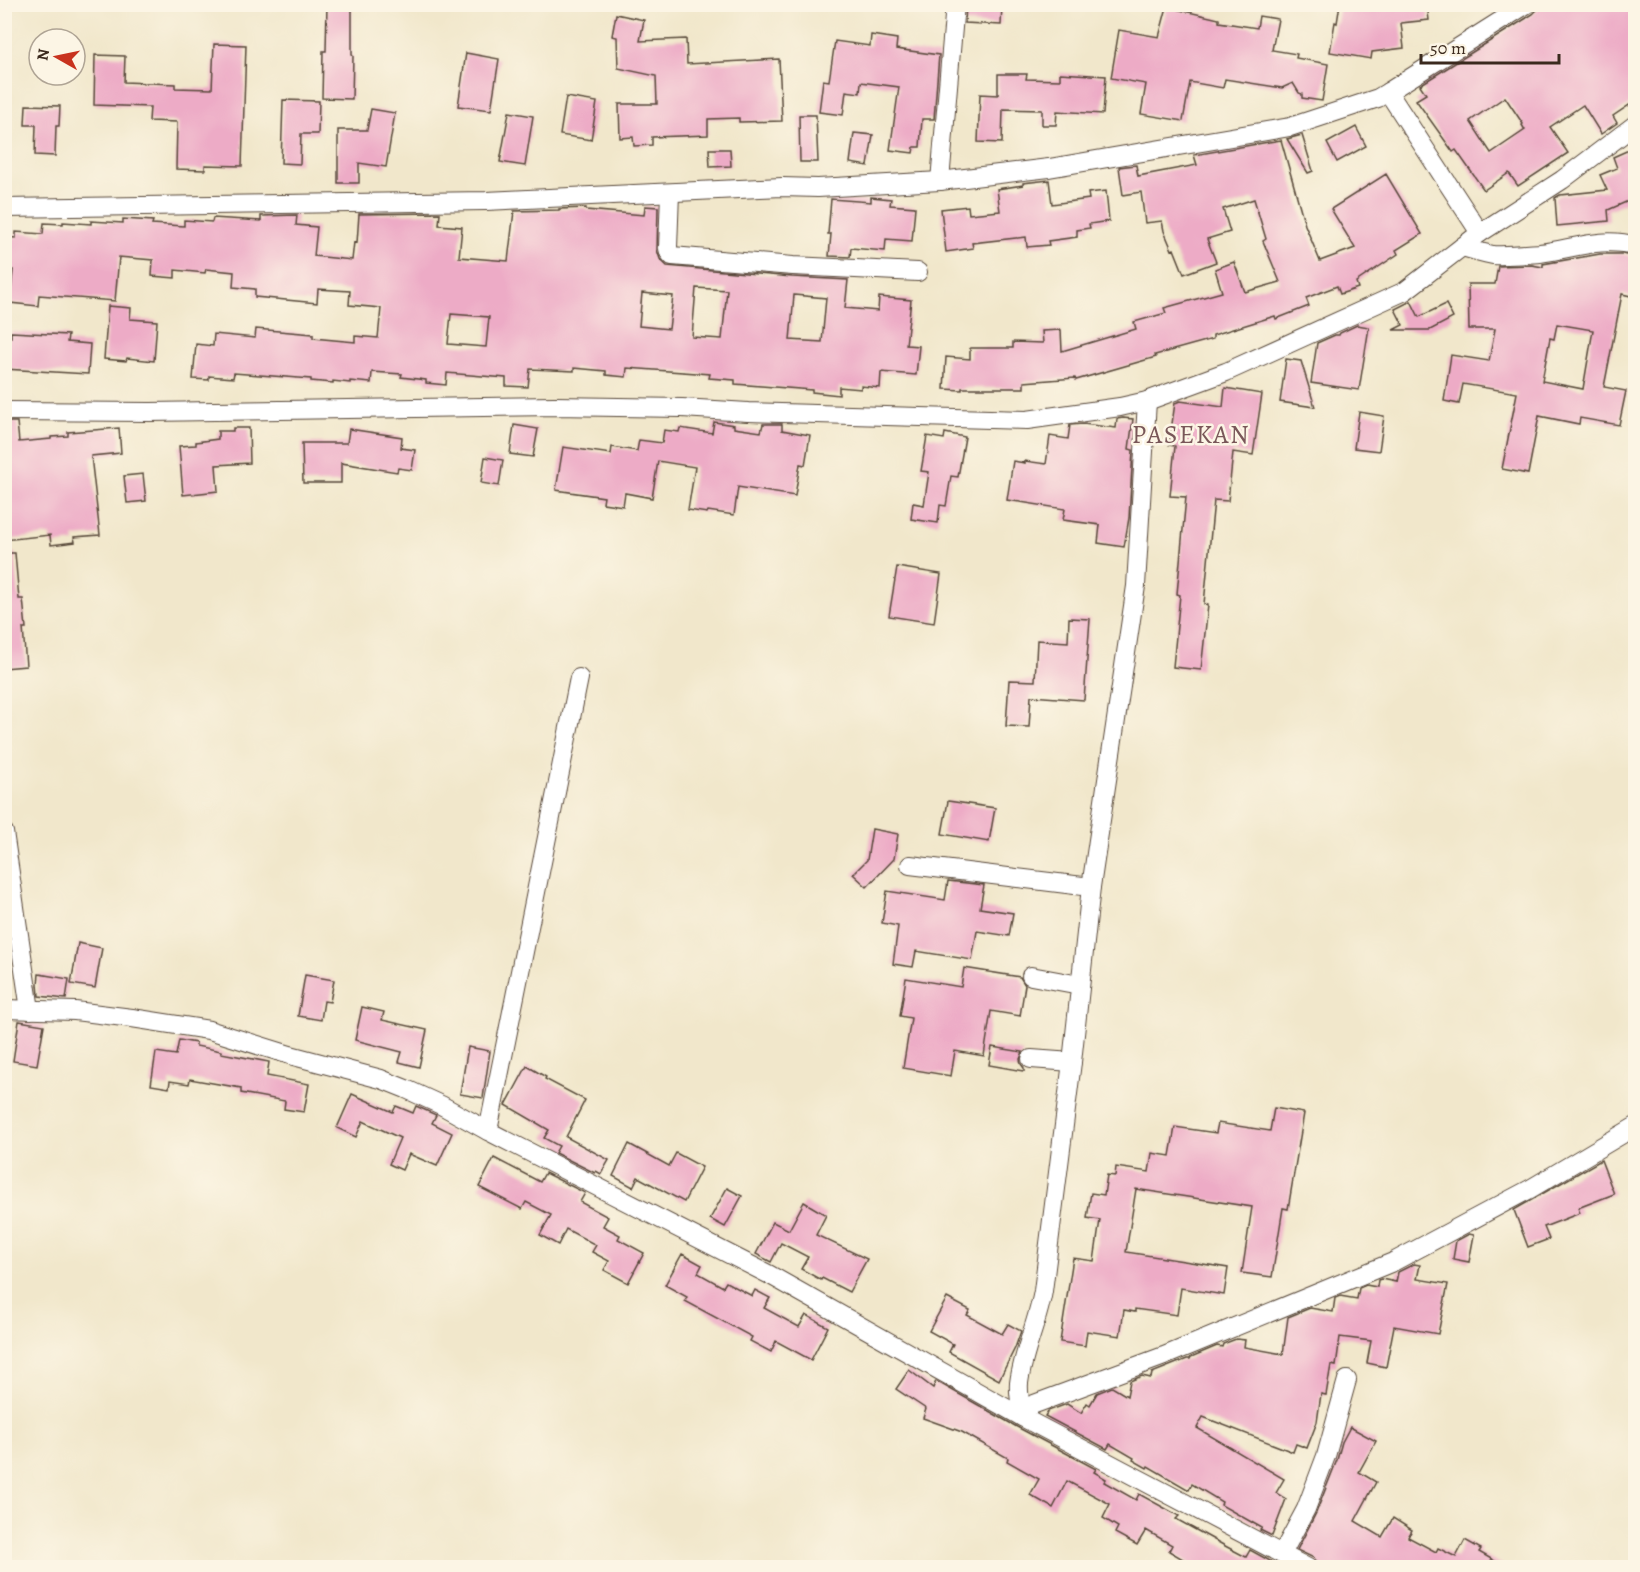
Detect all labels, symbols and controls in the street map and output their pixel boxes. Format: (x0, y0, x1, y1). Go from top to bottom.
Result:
north arrow (27, 27, 87, 87)
scale bar (1421, 27, 1559, 65)
text: 50 m (1430, 36, 1466, 60)
text: N (31, 47, 55, 62)
district label: PASEKAN (1132, 417, 1250, 452)

